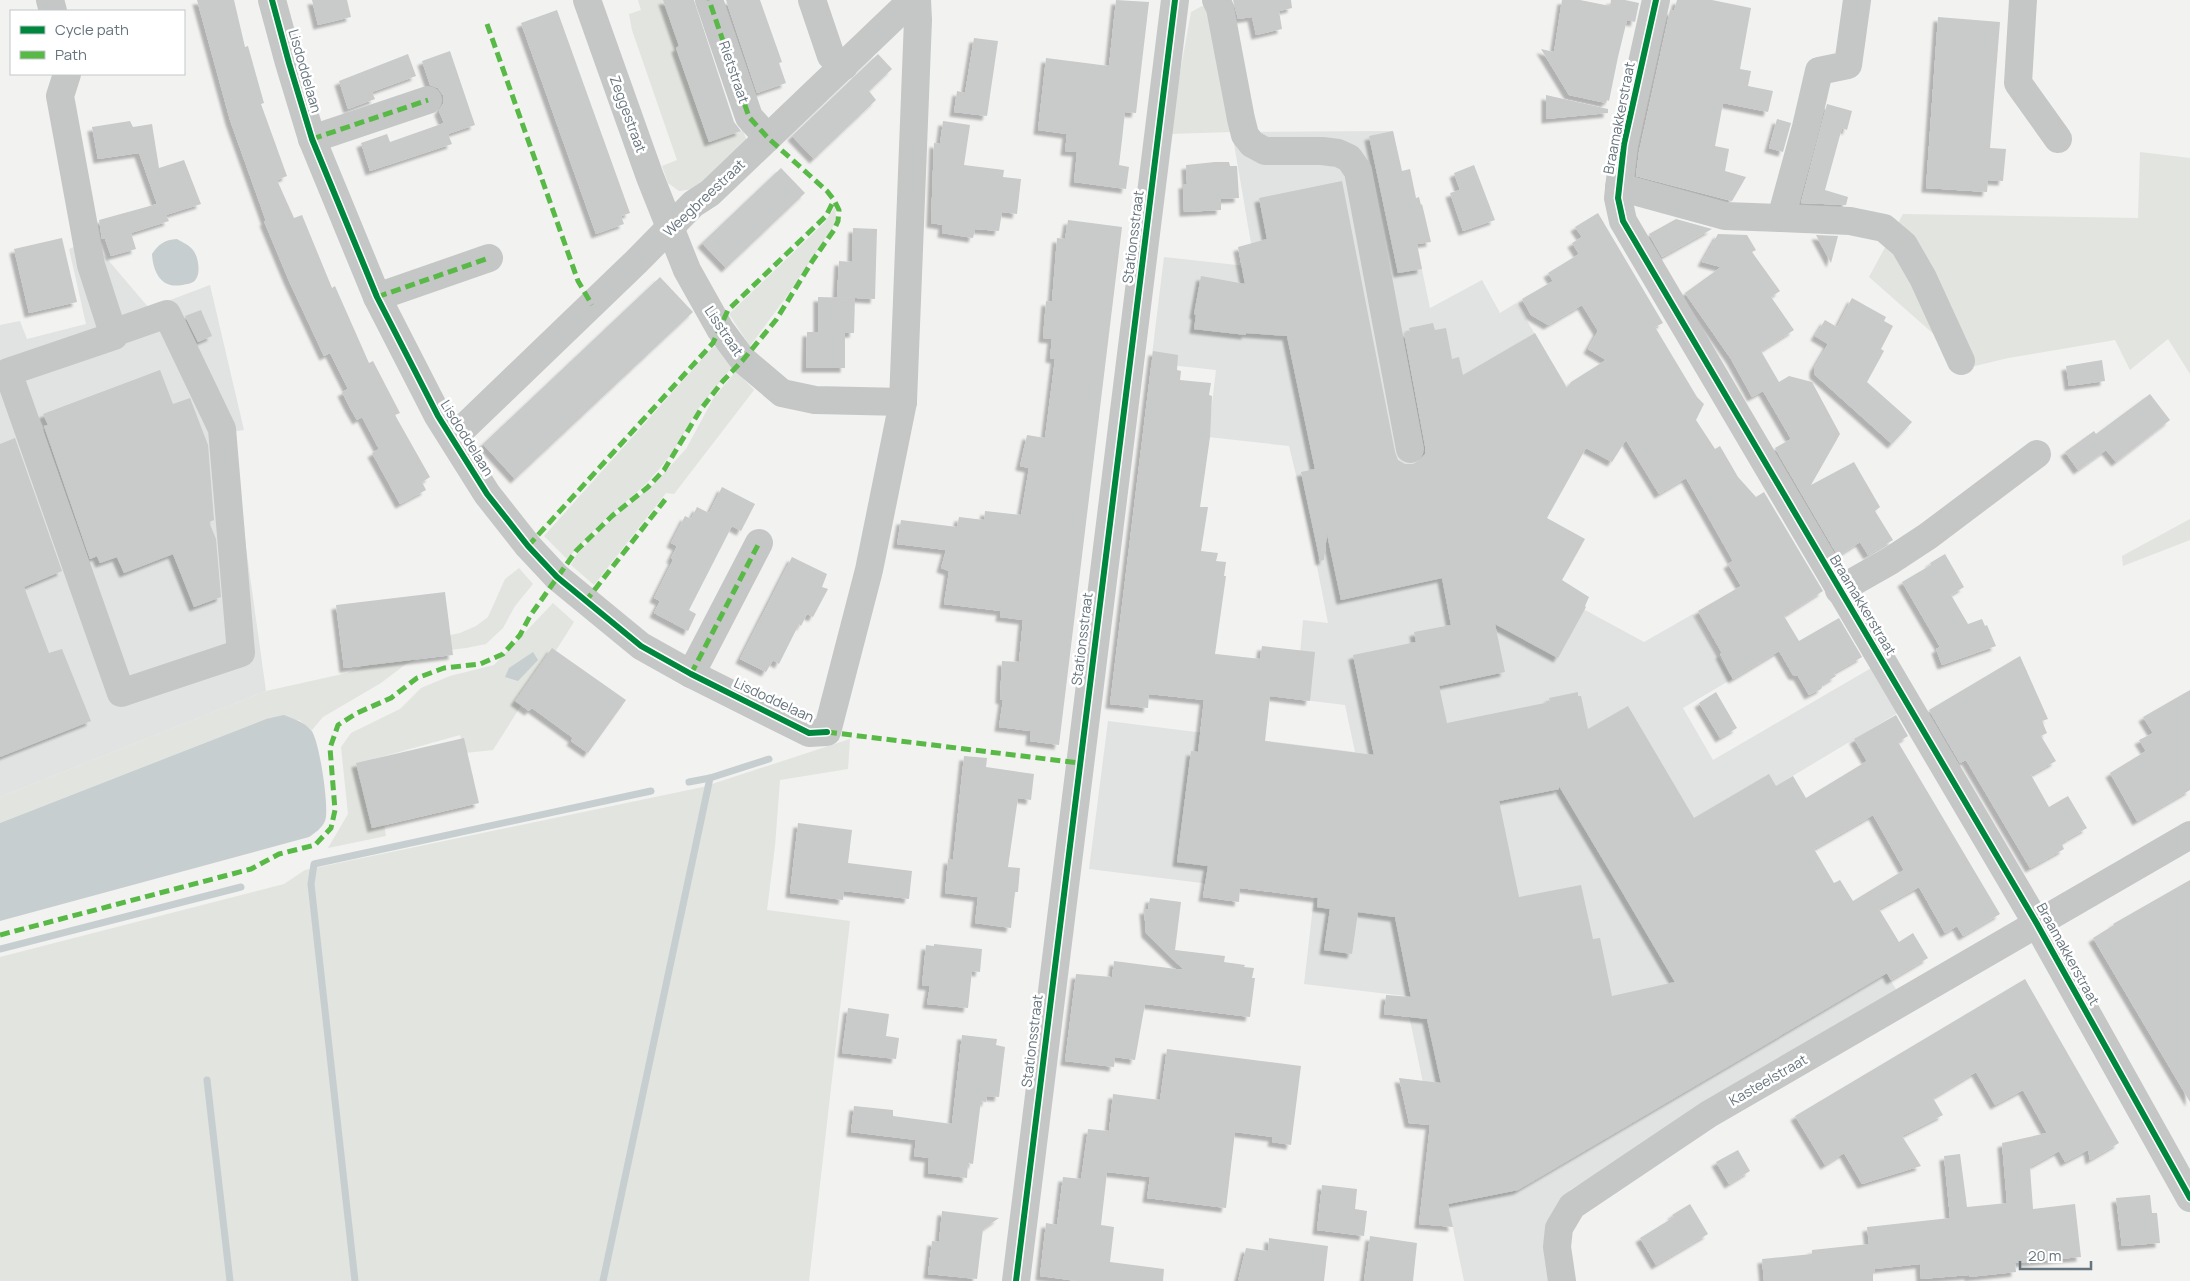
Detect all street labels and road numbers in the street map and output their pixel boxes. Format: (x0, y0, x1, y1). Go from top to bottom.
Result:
street label: Lisdoddelaan (284, 27, 327, 115)
street label: Rietstraat (715, 38, 754, 106)
street label: Braamakkerstraat (1598, 60, 1639, 176)
street label: Zeggestraat (606, 73, 651, 155)
street label: Weegbreestraat (659, 154, 749, 241)
street label: Stationsstraat (1117, 189, 1148, 285)
street label: Lisstraat (701, 302, 748, 360)
street label: Lisdoddelaan (437, 396, 498, 479)
street label: Braamakkerstraat (1826, 551, 1901, 659)
street label: Stationsstraat (1066, 591, 1097, 687)
street label: Lisdoddelaan (731, 673, 817, 726)
street label: Braamakkerstraat (2032, 899, 2105, 1009)
street label: Stationsstraat (1016, 993, 1047, 1089)
street label: Kasteelstraat (1725, 1049, 1811, 1110)

